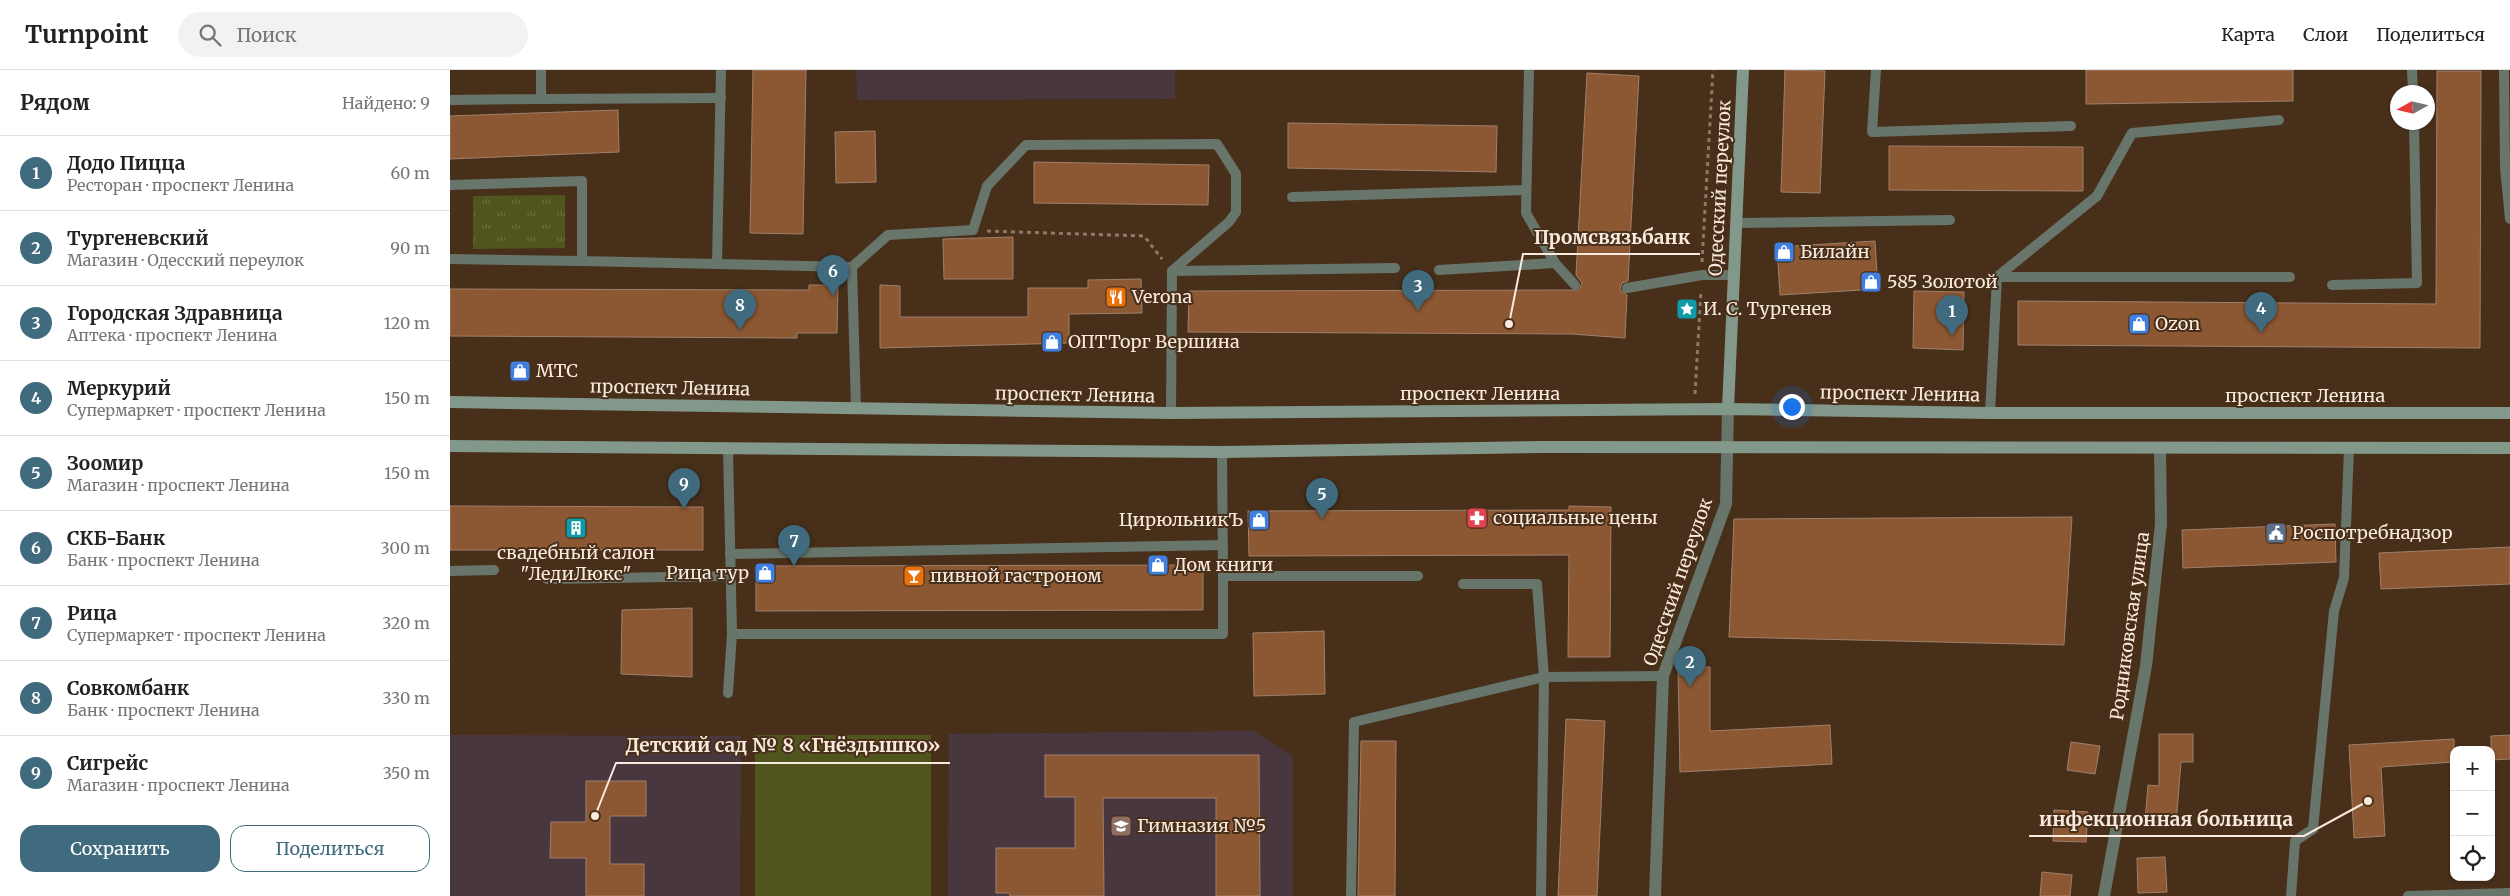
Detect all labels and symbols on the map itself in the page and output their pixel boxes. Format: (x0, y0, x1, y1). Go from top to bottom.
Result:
north arrow (2390, 85, 2435, 130)
street label: Одесский переулок (1703, 99, 1736, 277)
callout: Промсвязьбанк (1523, 220, 1700, 254)
text: Промсвязьбанк (1534, 225, 1691, 249)
shop icon: Билайн (1772, 240, 1796, 264)
place label: Билайн (1800, 240, 1870, 263)
pin: 6 (817, 255, 849, 296)
pin: 3 (1402, 270, 1434, 311)
shop icon: 585 Золотой (1859, 270, 1883, 294)
place label: 585 Золотой (1887, 270, 1998, 293)
restaurant icon: Verona (1104, 285, 1128, 309)
place label: Verona (1131, 285, 1192, 308)
pin: 8 (724, 289, 756, 330)
pin: 4 (2245, 292, 2277, 333)
pin: 1 (1936, 295, 1968, 336)
place icon: И. С. Тургенев (1675, 297, 1699, 321)
place label: И. С. Тургенев (1703, 297, 1832, 320)
shop icon: Ozon (2127, 312, 2151, 336)
place label: Ozon (2155, 312, 2200, 335)
shop icon: ОПТТорг Вершина (1040, 330, 1064, 354)
place label: ОПТТорг Вершина (1068, 330, 1240, 353)
shop icon: МТС (508, 359, 532, 383)
place label: МТС (536, 359, 578, 382)
street label: проспект Ленина (590, 375, 751, 400)
street label: проспект Ленина (1820, 381, 1981, 406)
street label: проспект Ленина (995, 382, 1156, 407)
street label: проспект Ленина (1400, 382, 1560, 405)
street label: проспект Ленина (2225, 384, 2385, 407)
your location (1779, 394, 1805, 420)
pin: 9 (668, 468, 700, 509)
pin: 5 (1306, 478, 1338, 519)
street label: Одесский переулок (1638, 494, 1717, 669)
pharmacy icon: социальные цены (1465, 506, 1489, 530)
place label: социальные цены (1493, 506, 1658, 529)
place label: ЦирюльникЪ (1119, 508, 1244, 531)
shop icon: ЦирюльникЪ (1247, 508, 1271, 532)
building icon: свадебный салон "ЛедиЛюкс" (564, 516, 588, 540)
public building icon: Роспотребнадзор (2264, 521, 2288, 545)
place label: Роспотребнадзор (2292, 521, 2453, 544)
pin: 7 (778, 525, 810, 566)
street label: Родниковская улица (2105, 530, 2154, 722)
place label: свадебный салон "ЛедиЛюкс" (497, 541, 655, 585)
shop icon: Дом книги (1146, 553, 1170, 577)
place label: Дом книги (1174, 553, 1273, 576)
place label: Рица тур (666, 561, 749, 584)
shop icon: Рица тур (753, 561, 777, 585)
bar icon: пивной гастроном (902, 564, 926, 588)
place label: пивной гастроном (930, 564, 1102, 587)
pin: 2 (1674, 646, 1706, 687)
callout: Детский сад № 8 «Гнёздышко» (616, 729, 950, 763)
text: Детский сад № 8 «Гнёздышко» (626, 733, 940, 757)
callout: инфекционная больница (2029, 802, 2304, 836)
text: инфекционная больница (2039, 807, 2293, 831)
school or university icon: Гимназия №5 (1109, 814, 1133, 838)
place label: Гимназия №5 (1137, 814, 1266, 837)

